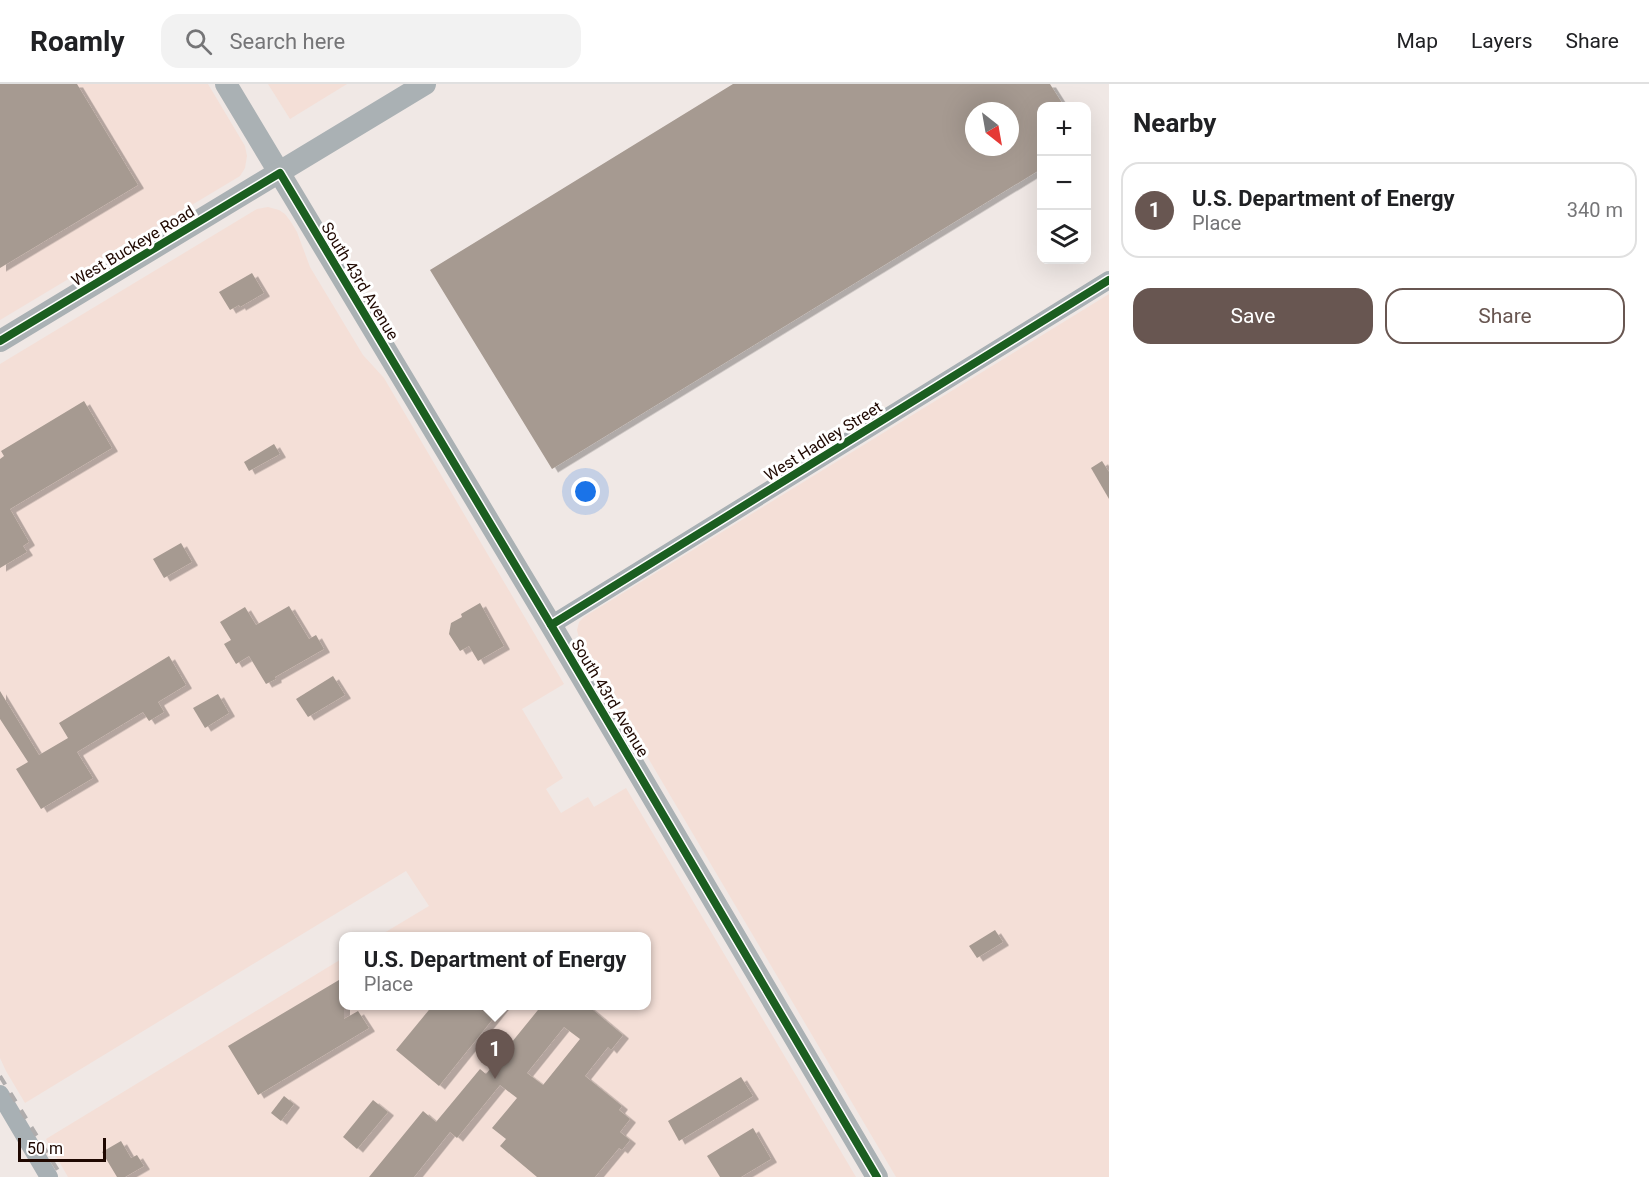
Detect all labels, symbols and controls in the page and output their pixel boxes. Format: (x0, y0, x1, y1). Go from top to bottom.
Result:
search box (161, 14, 581, 68)
text: Roamly (30, 25, 125, 58)
icon: search (182, 25, 215, 58)
text: Search here (230, 29, 345, 54)
text: Map (1396, 29, 1438, 53)
text: Layers (1471, 29, 1532, 53)
text: Share (1565, 29, 1619, 53)
north arrow (965, 102, 1019, 156)
map controls (1037, 102, 1091, 264)
button: + (1037, 102, 1091, 156)
text: Nearby (1133, 108, 1216, 138)
button: − (1037, 156, 1091, 210)
text: U.S. Department of Energy (1192, 186, 1455, 211)
text: 1 (1149, 198, 1160, 222)
text: 340 m (1567, 198, 1623, 222)
street label: West Buckeye Road (68, 202, 198, 290)
button: layers (1037, 210, 1091, 264)
text: Place (1192, 211, 1241, 235)
street label: South 43rd Avenue (317, 219, 403, 343)
button: Save (1133, 288, 1373, 344)
button: Share (1385, 288, 1625, 344)
street label: West Hadley Street (761, 397, 885, 485)
your location (571, 477, 600, 506)
street label: South 43rd Avenue (567, 636, 653, 760)
popup (339, 932, 651, 1010)
text: U.S. Department of Energy (364, 947, 626, 972)
text: Place (364, 972, 413, 996)
pin: 1 (476, 1030, 514, 1079)
scale bar (18, 1135, 106, 1162)
text: 50 m (27, 1139, 63, 1158)

